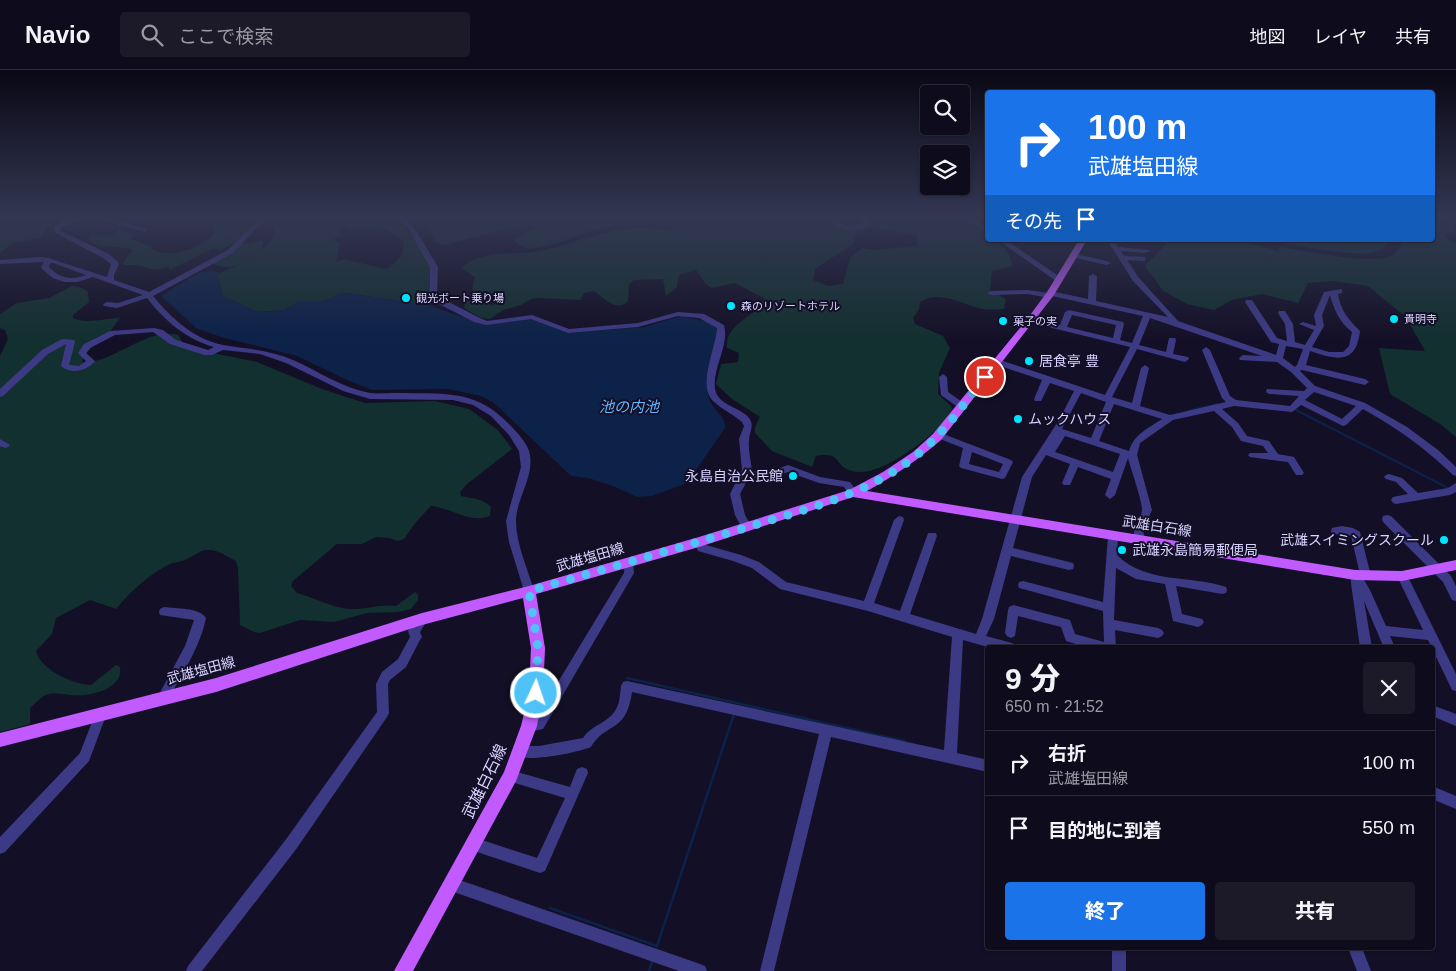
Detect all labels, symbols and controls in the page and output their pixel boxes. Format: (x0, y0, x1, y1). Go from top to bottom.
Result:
search box (120, 12, 470, 57)
text: Navio (25, 21, 90, 48)
icon: search (138, 21, 166, 49)
text: ここで検索 (178, 26, 273, 47)
text: 地図 (1250, 27, 1286, 47)
text: レイヤ (1314, 27, 1367, 47)
text: 共有 (1395, 27, 1431, 47)
map controls (920, 85, 970, 195)
button: search (920, 85, 970, 135)
text: 100 m (1088, 107, 1187, 146)
icon: right (1005, 110, 1070, 175)
button: layers (920, 145, 970, 195)
text: 武雄塩田線 (1088, 154, 1198, 179)
icon: arrive (1072, 205, 1100, 233)
text: その先 (1005, 211, 1062, 232)
marker: 観光ボート乗り場 (400, 292, 412, 304)
place label: 観光ボート乗り場 (416, 292, 504, 304)
marker: 森のリゾートホテル (725, 300, 737, 312)
place label: 森のリゾートホテル (741, 300, 840, 312)
marker: 貴明寺 (1388, 313, 1400, 325)
place label: 貴明寺 (1404, 313, 1437, 325)
marker: 菓子の実 (997, 315, 1009, 327)
place label: 菓子の実 (1013, 315, 1057, 327)
place label: 居食亭 豊 (1039, 353, 1099, 369)
marker: 居食亭 豊 (1023, 355, 1035, 367)
pin (964, 356, 1006, 398)
icon: arrive (971, 363, 999, 391)
water label: 池の内池 (599, 398, 661, 415)
place label: ムックハウス (1028, 411, 1111, 427)
marker: ムックハウス (1012, 413, 1024, 425)
place label: 永島自治公民館 (685, 468, 783, 484)
marker: 永島自治公民館 (787, 470, 799, 482)
street label: 武雄白石線 (1121, 513, 1193, 539)
place label: 武雄スイミングスクール (1280, 532, 1434, 548)
marker: 武雄スイミングスクール (1438, 534, 1450, 546)
street label: 武雄塩田線 (554, 540, 626, 574)
place label: 武雄永島簡易郵便局 (1132, 542, 1258, 558)
marker: 武雄永島簡易郵便局 (1116, 544, 1128, 556)
street label: 武雄塩田線 (165, 653, 237, 687)
text: 9 分 (1005, 662, 1060, 695)
button: close (1363, 662, 1415, 714)
position arrow (509, 666, 561, 718)
text: 650 m · 21:52 (1005, 698, 1104, 715)
street label: 武雄白石線 (459, 742, 510, 821)
text: 右折 (1048, 743, 1086, 764)
icon: right (1005, 749, 1033, 777)
text: 100 m (1362, 752, 1415, 773)
text: 武雄塩田線 (1048, 770, 1128, 787)
icon: arrive (1005, 814, 1033, 842)
text: 550 m (1362, 817, 1415, 838)
text: 目的地に到着 (1048, 820, 1162, 841)
button: 終了 (1005, 882, 1205, 940)
button: 共有 (1215, 882, 1415, 940)

